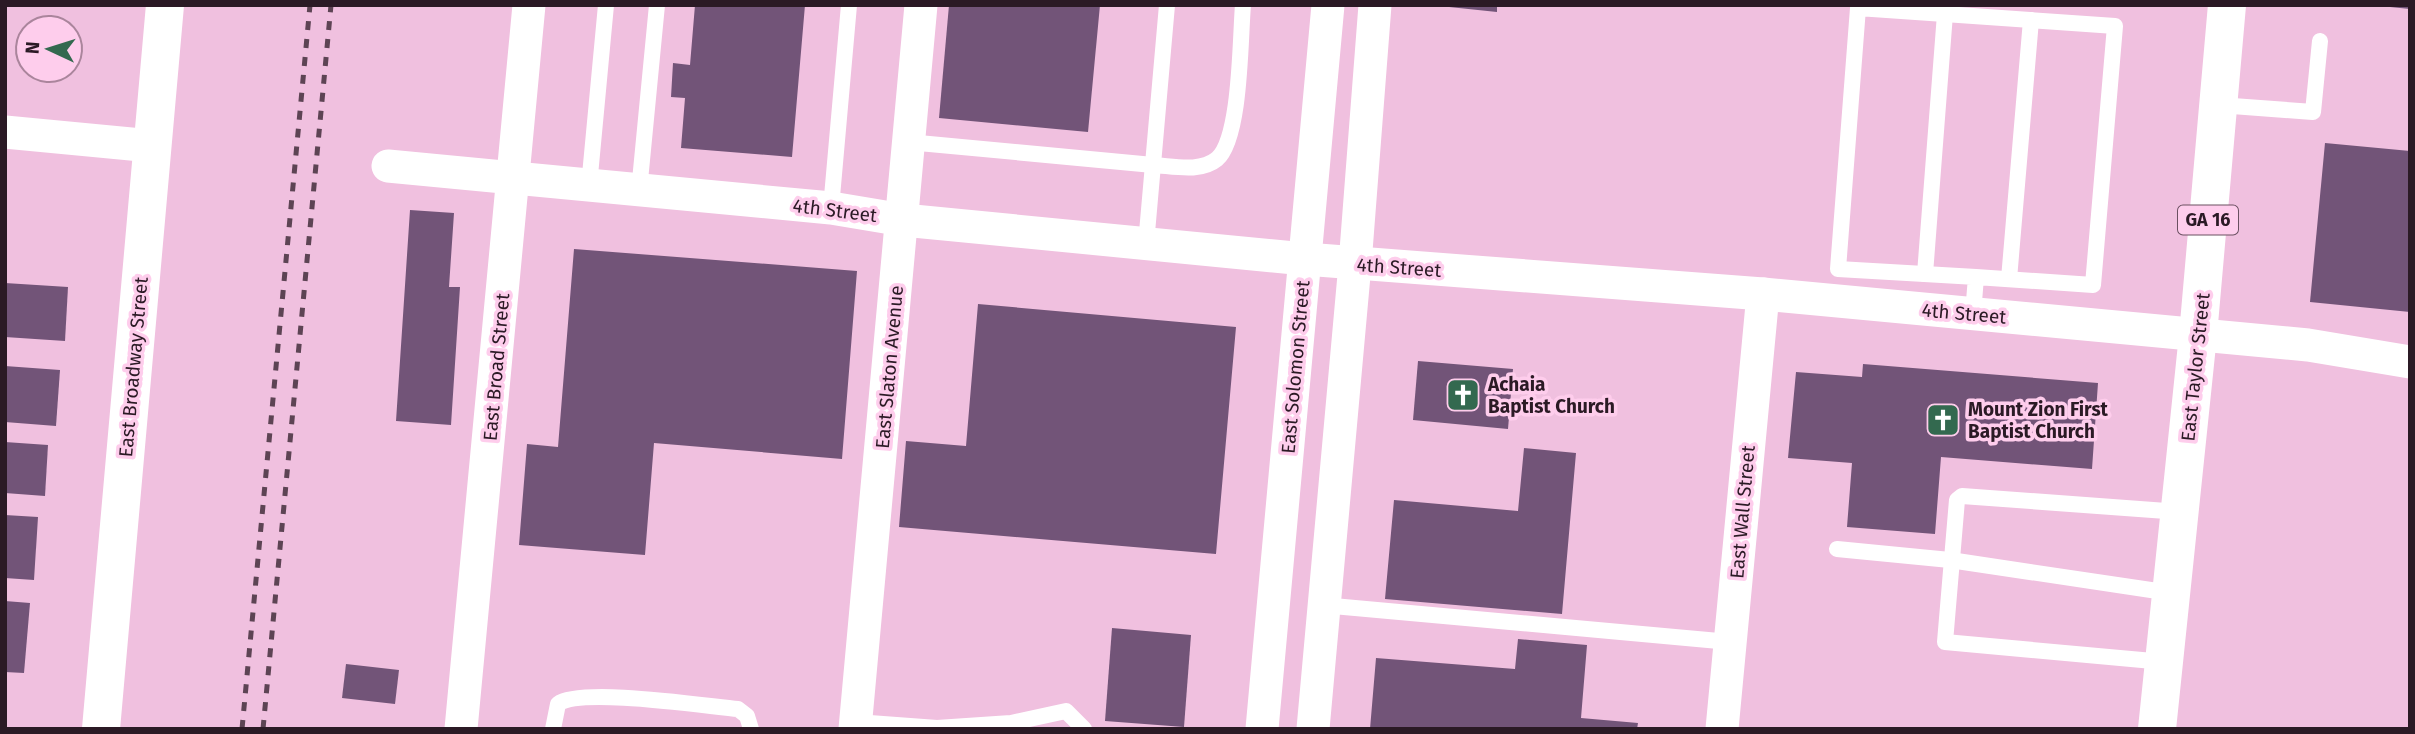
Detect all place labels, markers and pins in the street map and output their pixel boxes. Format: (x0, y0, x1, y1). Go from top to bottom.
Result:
place label: Achaia Baptist Church (1487, 373, 1615, 418)
church icon: Achaia Baptist Church (1444, 376, 1482, 414)
place label: Mount Zion First Baptist Church (1968, 398, 2109, 443)
church icon: Mount Zion First Baptist Church (1924, 401, 1962, 439)

